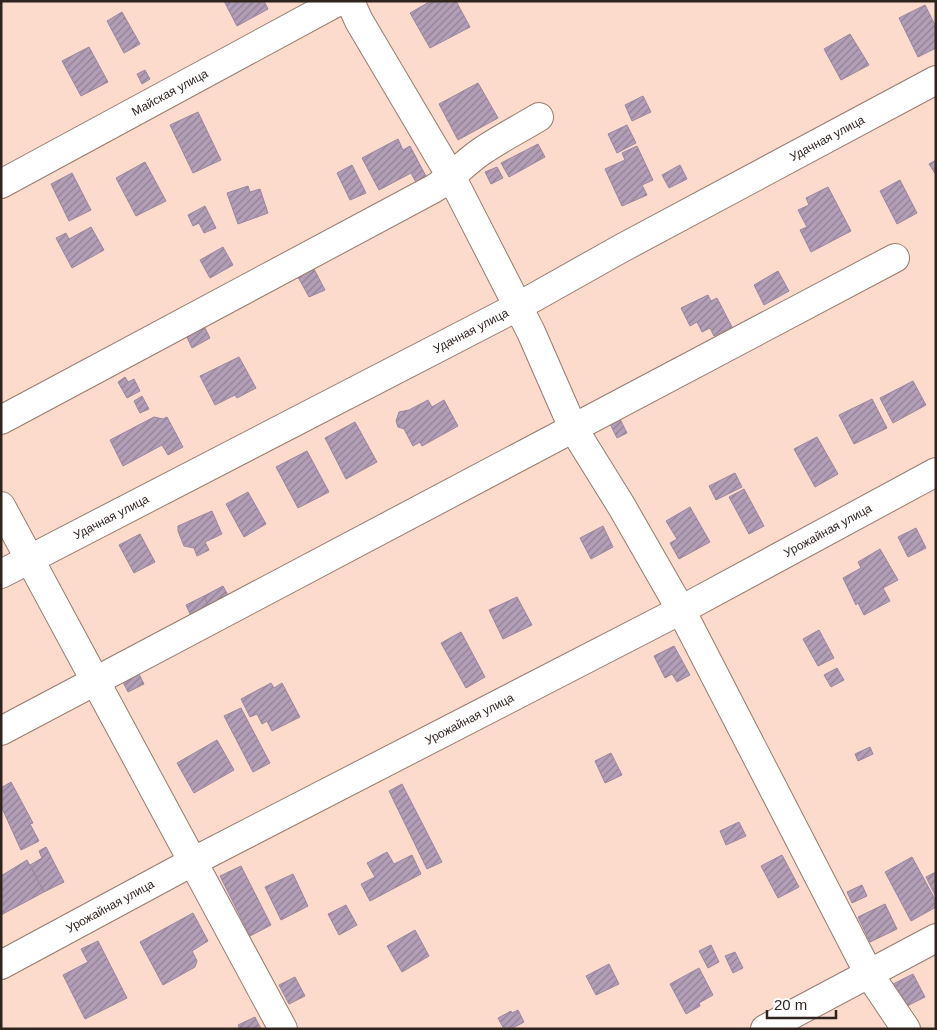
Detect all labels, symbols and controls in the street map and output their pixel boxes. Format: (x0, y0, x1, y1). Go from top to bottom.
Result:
street label: Майская улица (129, 66, 211, 119)
street label: Удачная улица (787, 112, 867, 164)
street label: Удачная улица (431, 306, 511, 356)
street label: Удачная улица (71, 492, 151, 542)
street label: Урожайная улица (781, 501, 874, 560)
street label: Урожайная улица (423, 690, 516, 748)
street label: Урожайная улица (64, 877, 157, 936)
scale bar (767, 988, 836, 1020)
text: 20 m (774, 996, 807, 1013)

